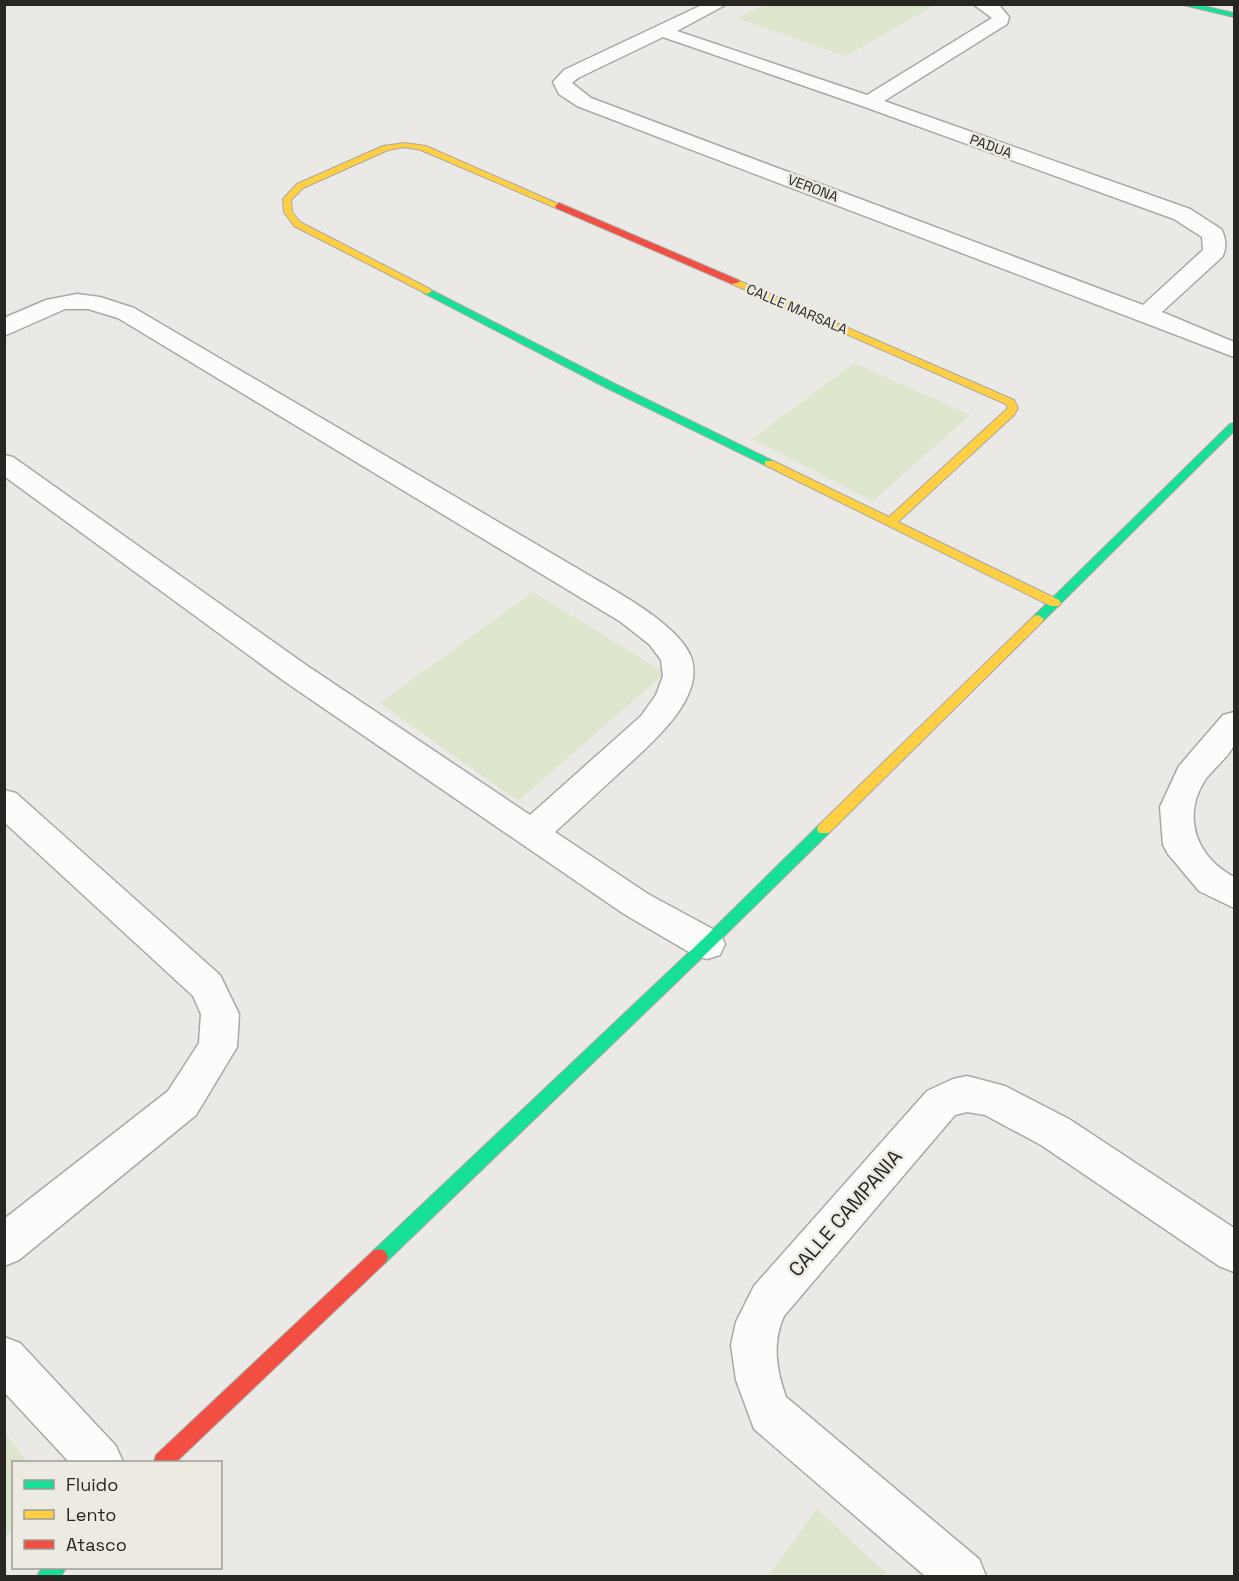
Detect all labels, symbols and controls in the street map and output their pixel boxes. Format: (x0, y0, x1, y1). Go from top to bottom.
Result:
street label: PADUA (967, 130, 1015, 162)
street label: VERONA (785, 170, 841, 206)
street label: CALLE MARSALA (744, 280, 850, 338)
street label: CALLE CAMPANIA (783, 1144, 908, 1282)
legend (12, 1461, 222, 1569)
text: Fluido (66, 1473, 118, 1496)
text: Lento (66, 1503, 116, 1526)
text: Atasco (66, 1533, 127, 1556)

